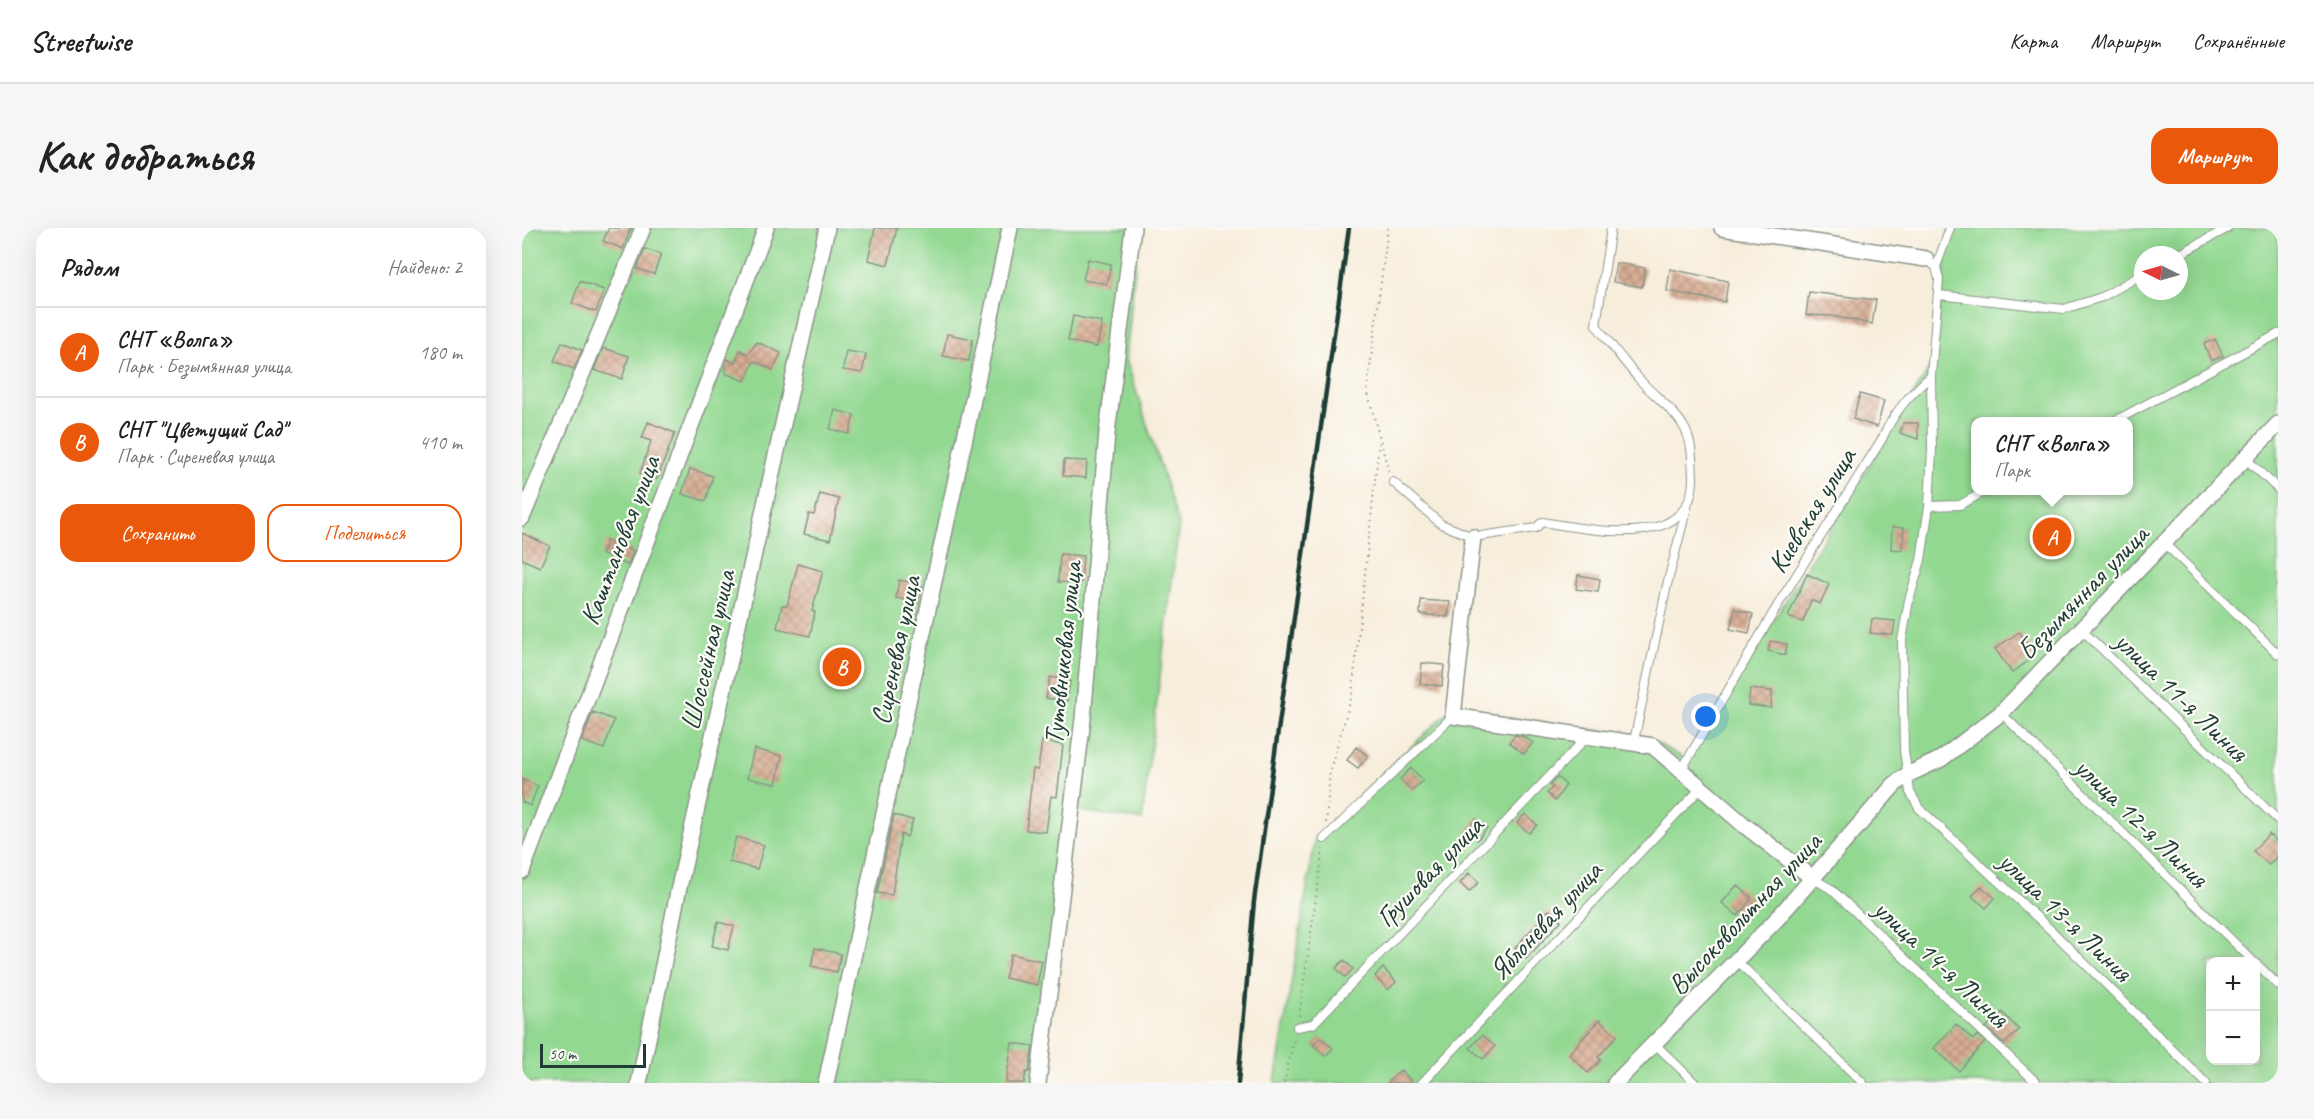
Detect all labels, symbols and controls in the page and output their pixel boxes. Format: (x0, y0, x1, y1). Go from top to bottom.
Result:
text: Streetwise (30, 24, 131, 59)
text: Карта (2009, 28, 2058, 54)
text: Маршрут (2091, 28, 2160, 54)
text: Сохранённые (2193, 28, 2284, 54)
button: Маршрут (2151, 128, 2278, 184)
text: Как добраться (36, 130, 253, 183)
north arrow (2134, 246, 2188, 300)
text: Рядом (60, 251, 118, 284)
text: Найдено: 2 (387, 255, 462, 280)
text: СНТ «Волга» (117, 326, 233, 354)
text: A (74, 340, 85, 365)
text: 180 m (419, 340, 462, 365)
text: Парк · Безымянная улица (117, 354, 291, 379)
text: СНТ "Цветущий Сад" (117, 416, 286, 444)
popup (1971, 417, 2133, 495)
text: B (74, 430, 85, 455)
text: 410 m (419, 430, 462, 455)
text: СНТ «Волга» (1994, 430, 2110, 458)
street label: Киевская улица (1759, 440, 1865, 579)
text: Парк · Сиреневая улица (117, 444, 274, 469)
street label: Каштановая улица (571, 449, 668, 630)
text: Парк (1994, 458, 2030, 483)
button: Сохранить (60, 504, 255, 562)
button: Поделиться (267, 504, 462, 562)
pin: A (2032, 514, 2072, 560)
street label: Безымянная улица (2009, 516, 2158, 668)
street label: Тутовниковая улица (1035, 557, 1090, 746)
street label: Шоссейная улица (672, 565, 743, 733)
street label: Сиреневая улица (863, 571, 929, 728)
street label: улица 11-я Линия (2106, 622, 2257, 770)
pin: B (822, 644, 862, 690)
your location (1691, 702, 1720, 731)
street label: улица 12-я Линия (2066, 748, 2217, 896)
street label: Грушовая улица (1368, 807, 1492, 934)
street label: Высоковольтная улица (1660, 823, 1830, 1002)
street label: улица 13-я Линия (1990, 842, 2141, 990)
street label: Яблоневая улица (1481, 852, 1611, 987)
street label: улица 14-я Линия (1865, 890, 2017, 1036)
map controls (2206, 957, 2260, 1065)
button: + (2206, 957, 2260, 1011)
button: − (2206, 1011, 2260, 1065)
scale bar (540, 1041, 646, 1068)
text: 50 m (549, 1044, 576, 1064)

